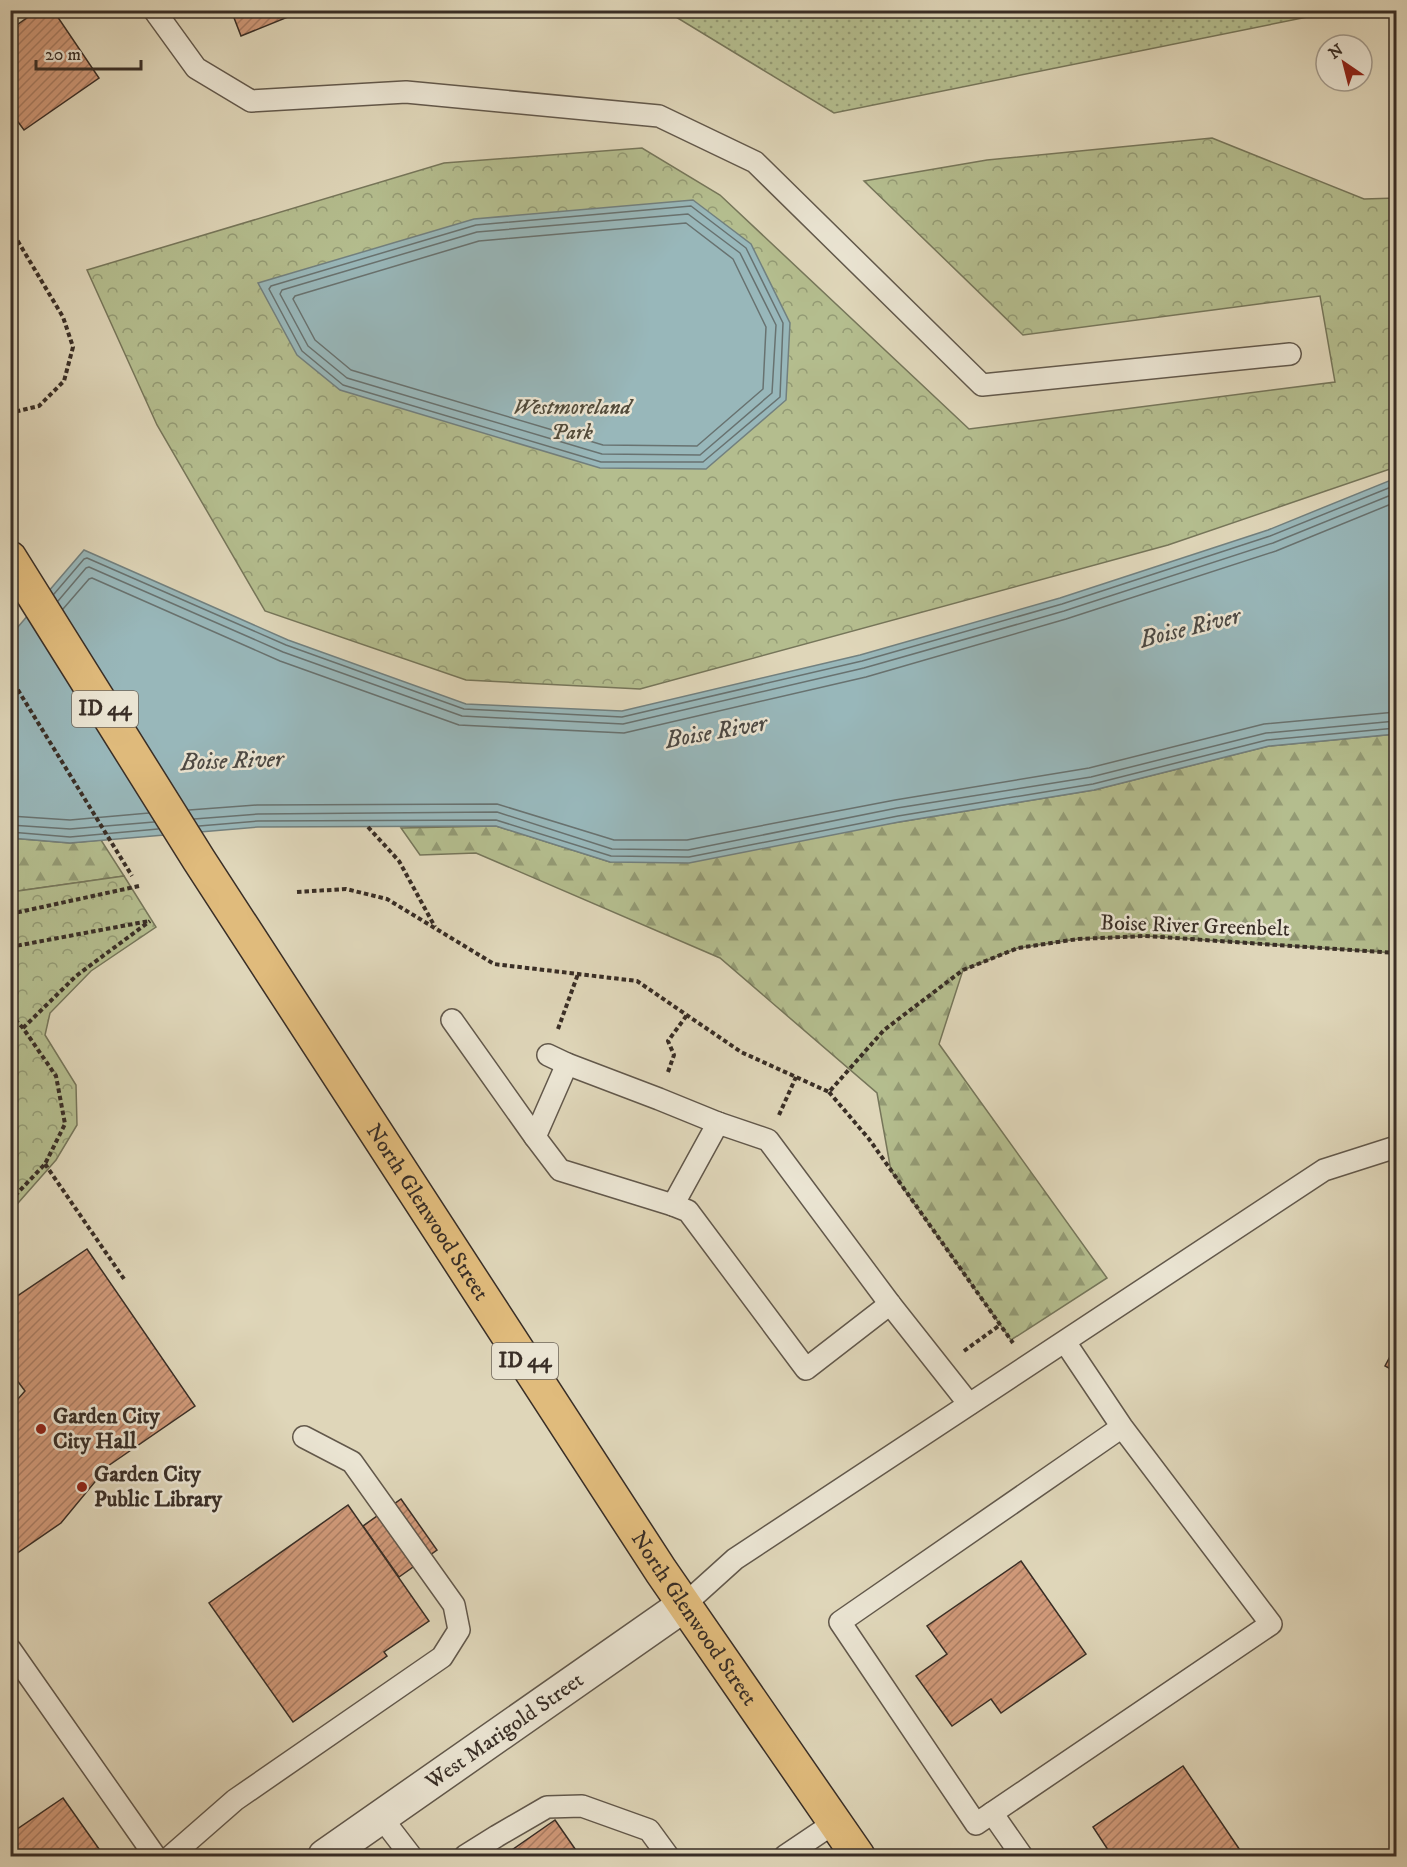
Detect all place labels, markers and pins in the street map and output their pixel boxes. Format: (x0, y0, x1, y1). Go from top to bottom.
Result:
place label: Garden City City Hall (53, 1403, 160, 1455)
marker: Garden City City Hall (34, 1422, 48, 1436)
place label: Garden City Public Library (94, 1461, 223, 1513)
marker: Garden City Public Library (75, 1480, 89, 1494)

